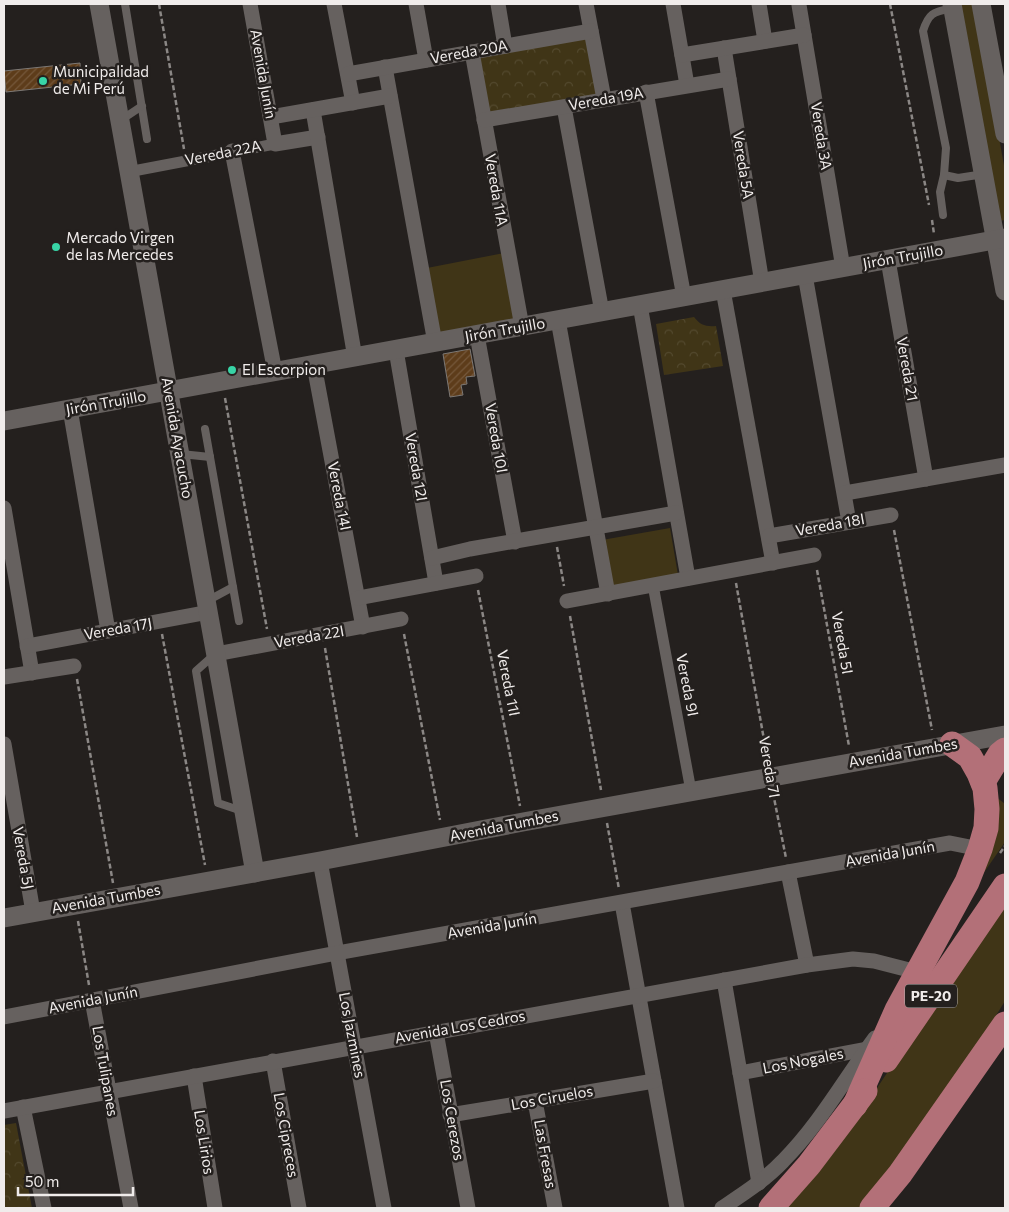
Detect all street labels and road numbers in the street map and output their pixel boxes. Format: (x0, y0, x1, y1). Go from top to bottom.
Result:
street label: Avenida Junín (247, 28, 281, 120)
street label: Vereda 20A (429, 35, 509, 67)
street label: Vereda 19A (567, 83, 645, 113)
street label: Vereda 3A (808, 100, 836, 171)
street label: Vereda 5A (730, 129, 758, 200)
street label: Vereda 22A (183, 136, 262, 168)
street label: Vereda 11A (482, 152, 512, 228)
street label: Jirón Trujillo (861, 240, 944, 272)
street label: Jirón Trujillo (463, 313, 546, 345)
street label: Vereda 21 (893, 335, 922, 402)
street label: Avenida Ayacucho (158, 376, 198, 500)
street label: Jirón Trujillo (64, 386, 147, 418)
street label: Vereda 10I (482, 402, 512, 474)
street label: Vereda 12I (402, 431, 432, 502)
street label: Vereda 14I (324, 460, 355, 532)
street label: Vereda 18I (794, 509, 866, 539)
street label: Vereda 5I (829, 610, 857, 675)
street label: Vereda 17J (82, 613, 153, 643)
street label: Vereda 22I (272, 621, 345, 651)
street label: Vereda 11I (494, 648, 524, 718)
street label: Vereda 9I (673, 652, 703, 718)
street label: Avenida Tumbes (847, 734, 959, 770)
street label: Vereda 7I (756, 735, 784, 799)
street label: Avenida Tumbes (448, 806, 560, 844)
street label: Vereda 5J (10, 825, 38, 890)
street label: Avenida Junín (844, 836, 936, 870)
street label: Avenida Tumbes (50, 880, 162, 916)
street label: Avenida Junín (446, 908, 538, 942)
street label: Avenida Junín (47, 982, 139, 1017)
road number: PE-20 (905, 984, 957, 1008)
street label: Los Jazmines (336, 990, 370, 1079)
street label: Avenida Los Cedros (393, 1006, 527, 1046)
street label: Los Tulipanes (89, 1024, 123, 1118)
street label: Los Nogales (761, 1043, 845, 1077)
street label: Los Cerezos (437, 1078, 469, 1162)
street label: Los Ciruelos (509, 1081, 594, 1113)
street label: Los Cipreces (271, 1091, 303, 1179)
street label: Los Lirios (191, 1108, 219, 1176)
street label: Las Fresas (531, 1118, 561, 1190)

